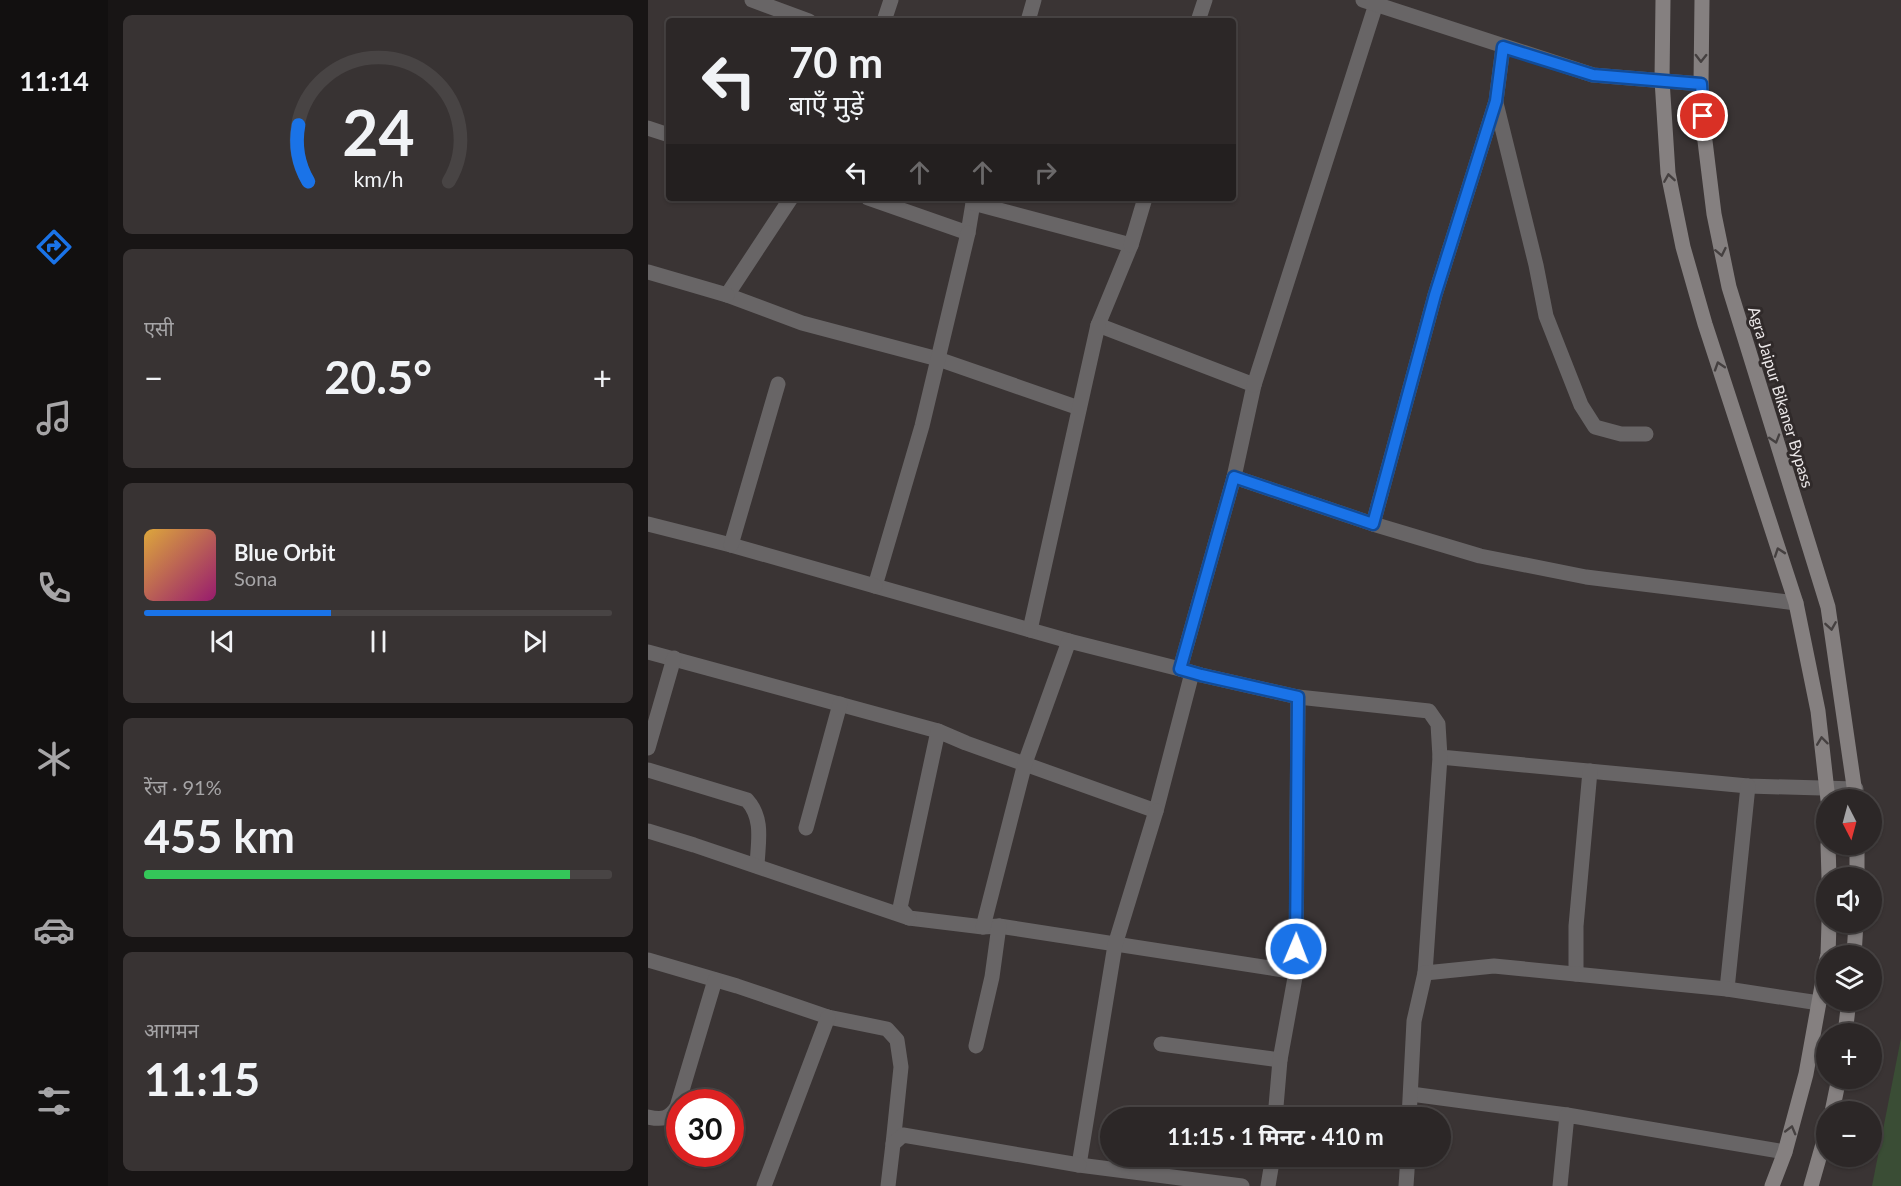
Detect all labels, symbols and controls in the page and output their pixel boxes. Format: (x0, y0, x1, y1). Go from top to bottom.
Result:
text: 70 m (789, 37, 883, 87)
icon: left (690, 42, 768, 120)
one-way arrow (1695, 54, 1707, 63)
text: 11:14 (19, 64, 89, 97)
text: बाएँ मुड़ें (789, 88, 864, 121)
pin (1677, 90, 1728, 141)
text: 24 (342, 94, 414, 169)
icon: arrive (1686, 99, 1719, 132)
icon: left (840, 156, 873, 189)
icon: ahead (903, 156, 936, 189)
icon: ahead (966, 156, 999, 189)
icon: right (1029, 156, 1062, 189)
text: km/h (353, 166, 403, 192)
one-way arrow (1664, 173, 1676, 182)
icon: directions (33, 226, 75, 268)
one-way arrow (1714, 247, 1727, 257)
street label: Agra Jaipur Bikaner Bypass (1745, 304, 1818, 490)
text: एसी (144, 316, 174, 340)
text: 20.5° (324, 350, 432, 404)
text: − (144, 357, 163, 397)
text: + (593, 357, 612, 397)
one-way arrow (1713, 361, 1726, 372)
icon: music (33, 397, 75, 439)
one-way arrow (1768, 433, 1780, 444)
text: Blue Orbit (234, 539, 335, 566)
one-way arrow (1774, 547, 1786, 558)
text: Sona (234, 566, 277, 590)
icon: phone (33, 567, 75, 609)
one-way arrow (1825, 621, 1837, 630)
icon: previous (206, 625, 239, 658)
icon: pause (362, 625, 395, 658)
icon: next (518, 625, 551, 658)
one-way arrow (1816, 737, 1828, 746)
icon: climate (33, 738, 75, 780)
text: रेंज · 91% (144, 775, 222, 799)
north arrow (1816, 789, 1882, 855)
map controls (1816, 789, 1882, 1167)
text: 455 km (144, 809, 295, 863)
button: sound (1816, 867, 1882, 933)
icon: car (33, 909, 75, 951)
position arrow (1264, 917, 1328, 981)
button: layers (1816, 945, 1882, 1011)
text: आगमन (144, 1018, 199, 1042)
button: + (1816, 1023, 1882, 1089)
text: 11:15 (144, 1052, 260, 1106)
icon: filters (33, 1080, 75, 1122)
speed limit sign: 30 (666, 1089, 744, 1167)
button: − (1816, 1101, 1882, 1167)
text: 11:15 · 1 मिनट · 410 m (1167, 1123, 1384, 1150)
one-way arrow (1783, 1126, 1796, 1136)

